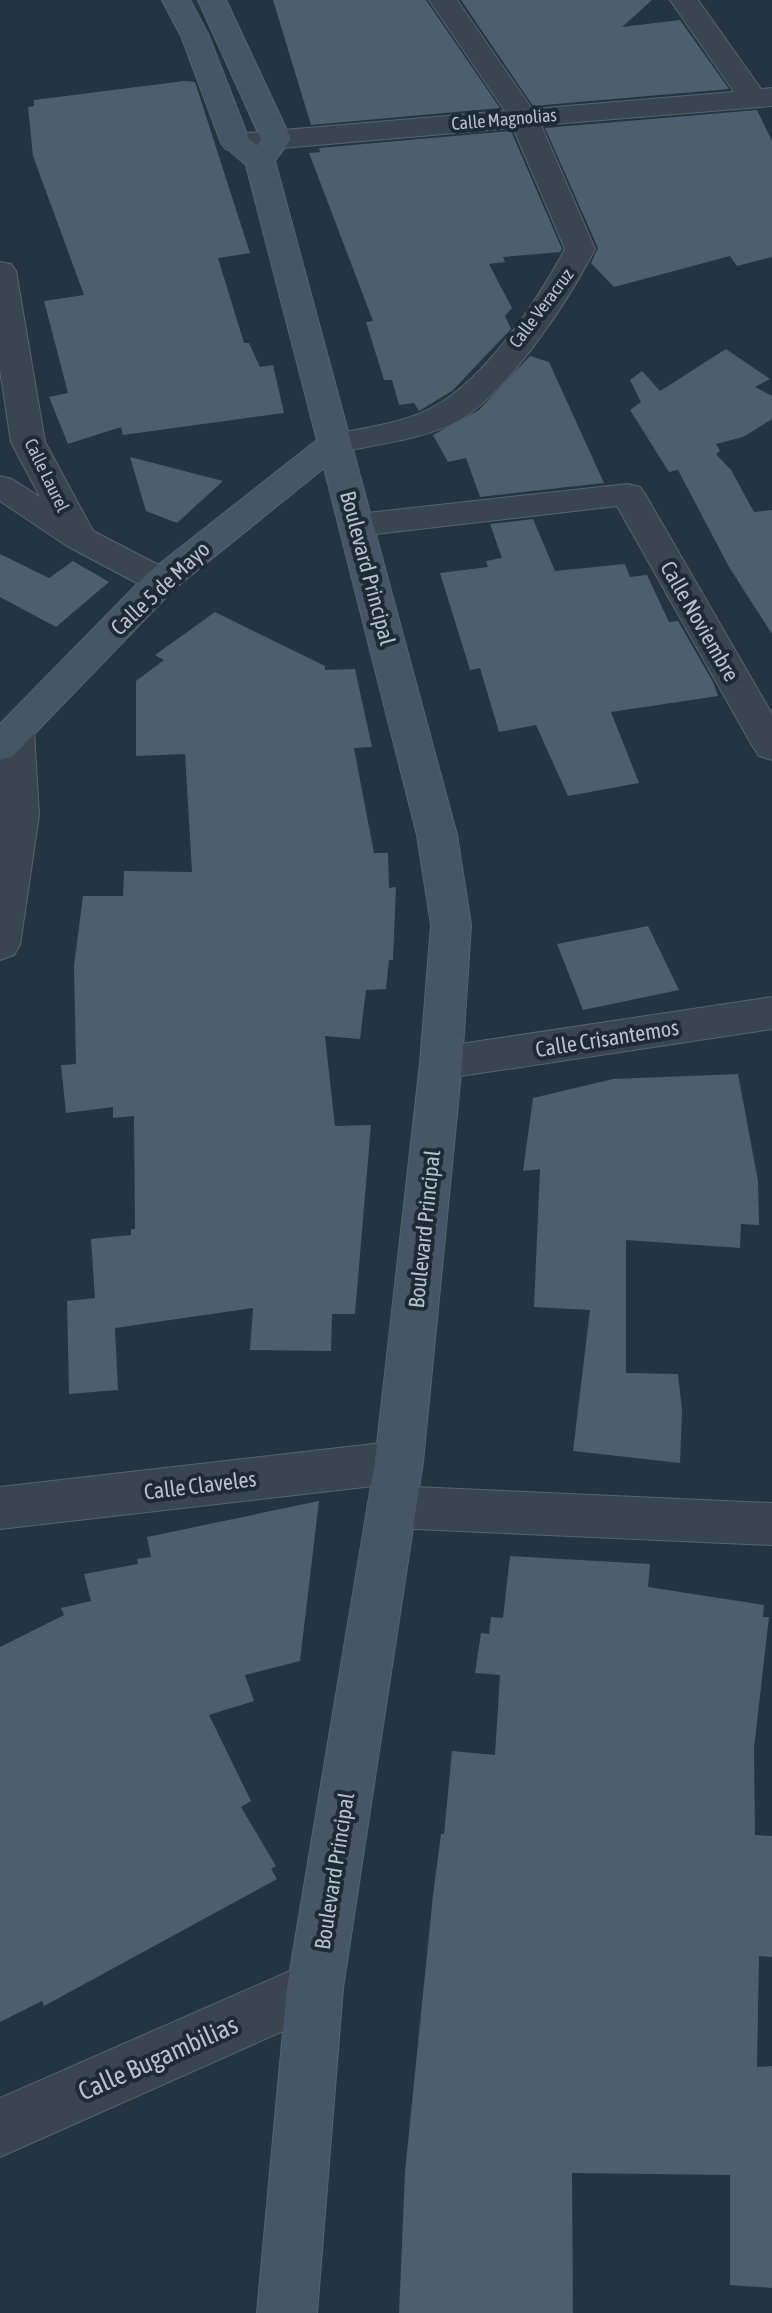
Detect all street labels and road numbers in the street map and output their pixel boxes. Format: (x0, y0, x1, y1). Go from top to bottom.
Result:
street label: Calle Magnolias (451, 104, 557, 134)
street label: Calle Veracruz (505, 264, 578, 352)
street label: Calle Laurel (20, 435, 74, 515)
street label: Boulevard Principal (335, 488, 401, 648)
street label: Calle 5 de Mayo (105, 536, 215, 640)
street label: Calle Noviembre (655, 556, 745, 686)
street label: Calle Crisantemos (533, 1014, 681, 1062)
street label: Boulevard Principal (403, 1149, 445, 1309)
street label: Calle Claveles (142, 1465, 258, 1505)
street label: Boulevard Principal (309, 1791, 359, 1951)
street label: Calle Bugambilias (74, 2009, 242, 2107)

